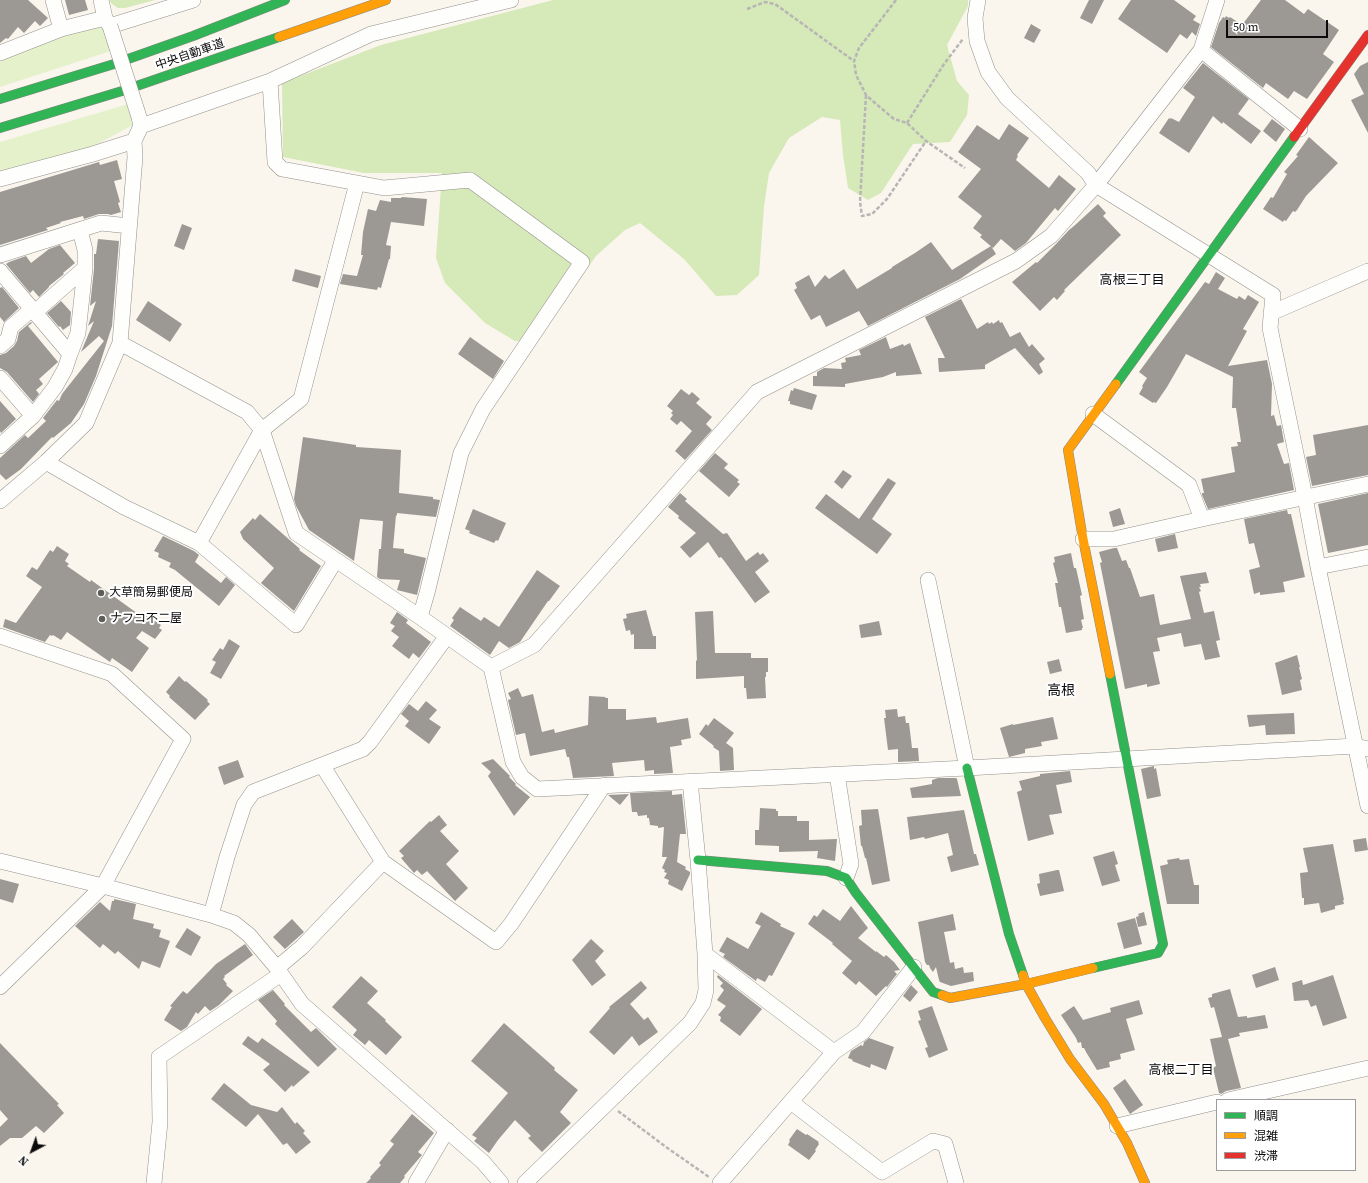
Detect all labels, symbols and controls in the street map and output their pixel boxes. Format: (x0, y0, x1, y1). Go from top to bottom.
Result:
scale bar (1228, 12, 1330, 38)
text: 50 m (1233, 19, 1259, 35)
street label: 中央自動車道 (154, 36, 226, 74)
district label: 高根三丁目 (1100, 273, 1164, 289)
place label: 大草簡易郵便局 (109, 586, 193, 600)
marker: 大草簡易郵便局 (96, 588, 106, 598)
place label: ナフコ不二屋 (110, 612, 182, 626)
marker: ナフコ不二屋 (97, 614, 107, 624)
district label: 高根 (1047, 683, 1075, 699)
district label: 高根二丁目 (1149, 1063, 1213, 1079)
legend (1216, 1099, 1356, 1171)
text: 順調 (1254, 1108, 1278, 1124)
text: 混雑 (1254, 1128, 1278, 1144)
north arrow (12, 1131, 52, 1171)
text: 渋滞 (1254, 1148, 1278, 1164)
text: N (16, 1152, 32, 1169)

